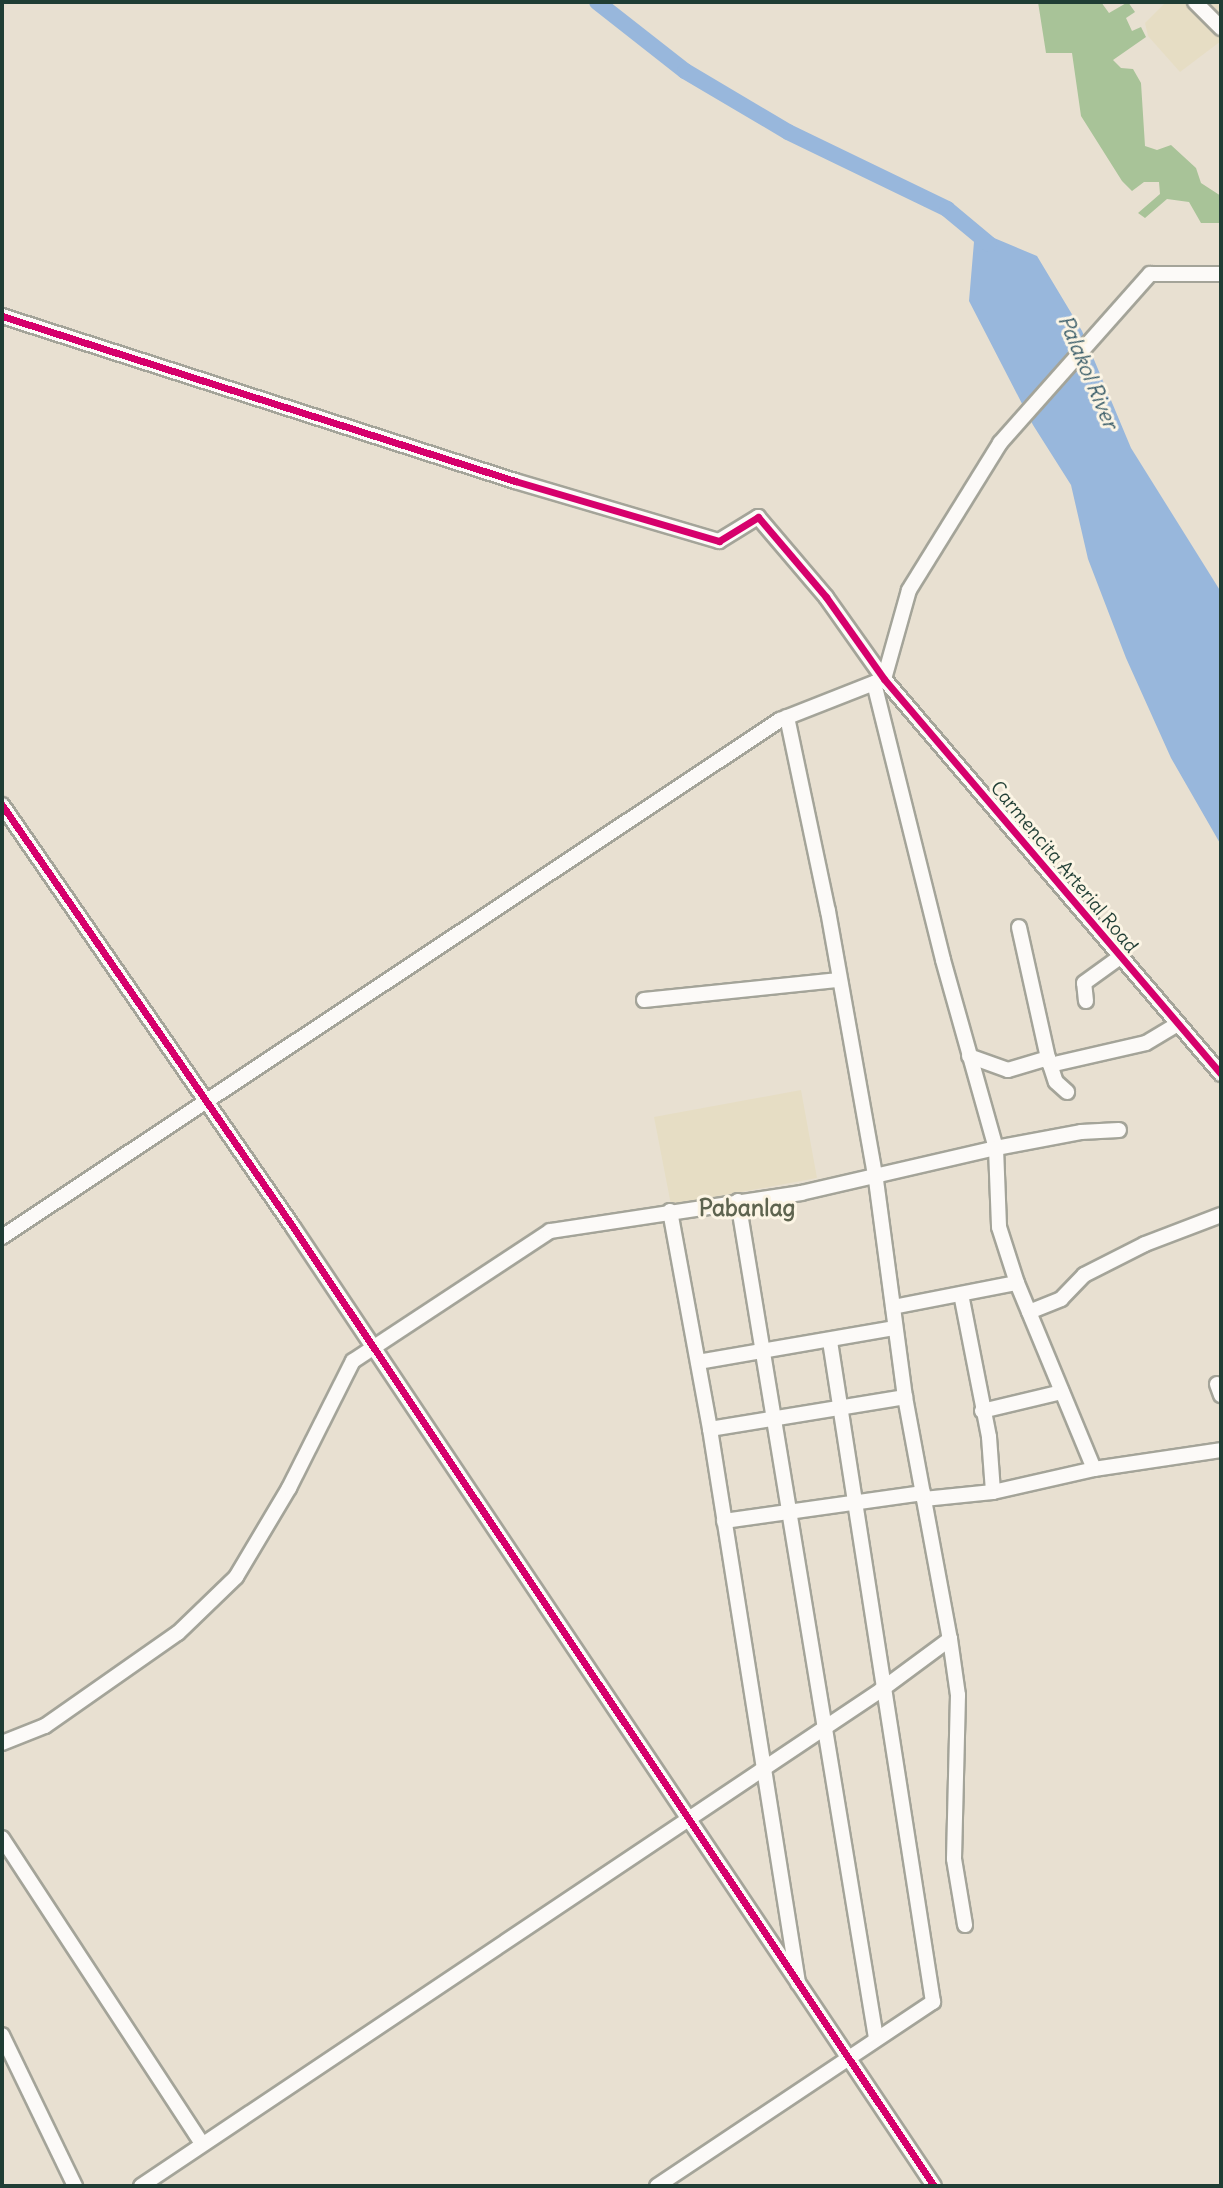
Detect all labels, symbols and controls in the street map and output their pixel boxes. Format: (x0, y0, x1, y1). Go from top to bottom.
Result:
water label: Palakol River (1053, 311, 1123, 433)
street label: Carmencita Arterial Road (985, 777, 1143, 957)
district label: Pabanlag (699, 1194, 795, 1222)

